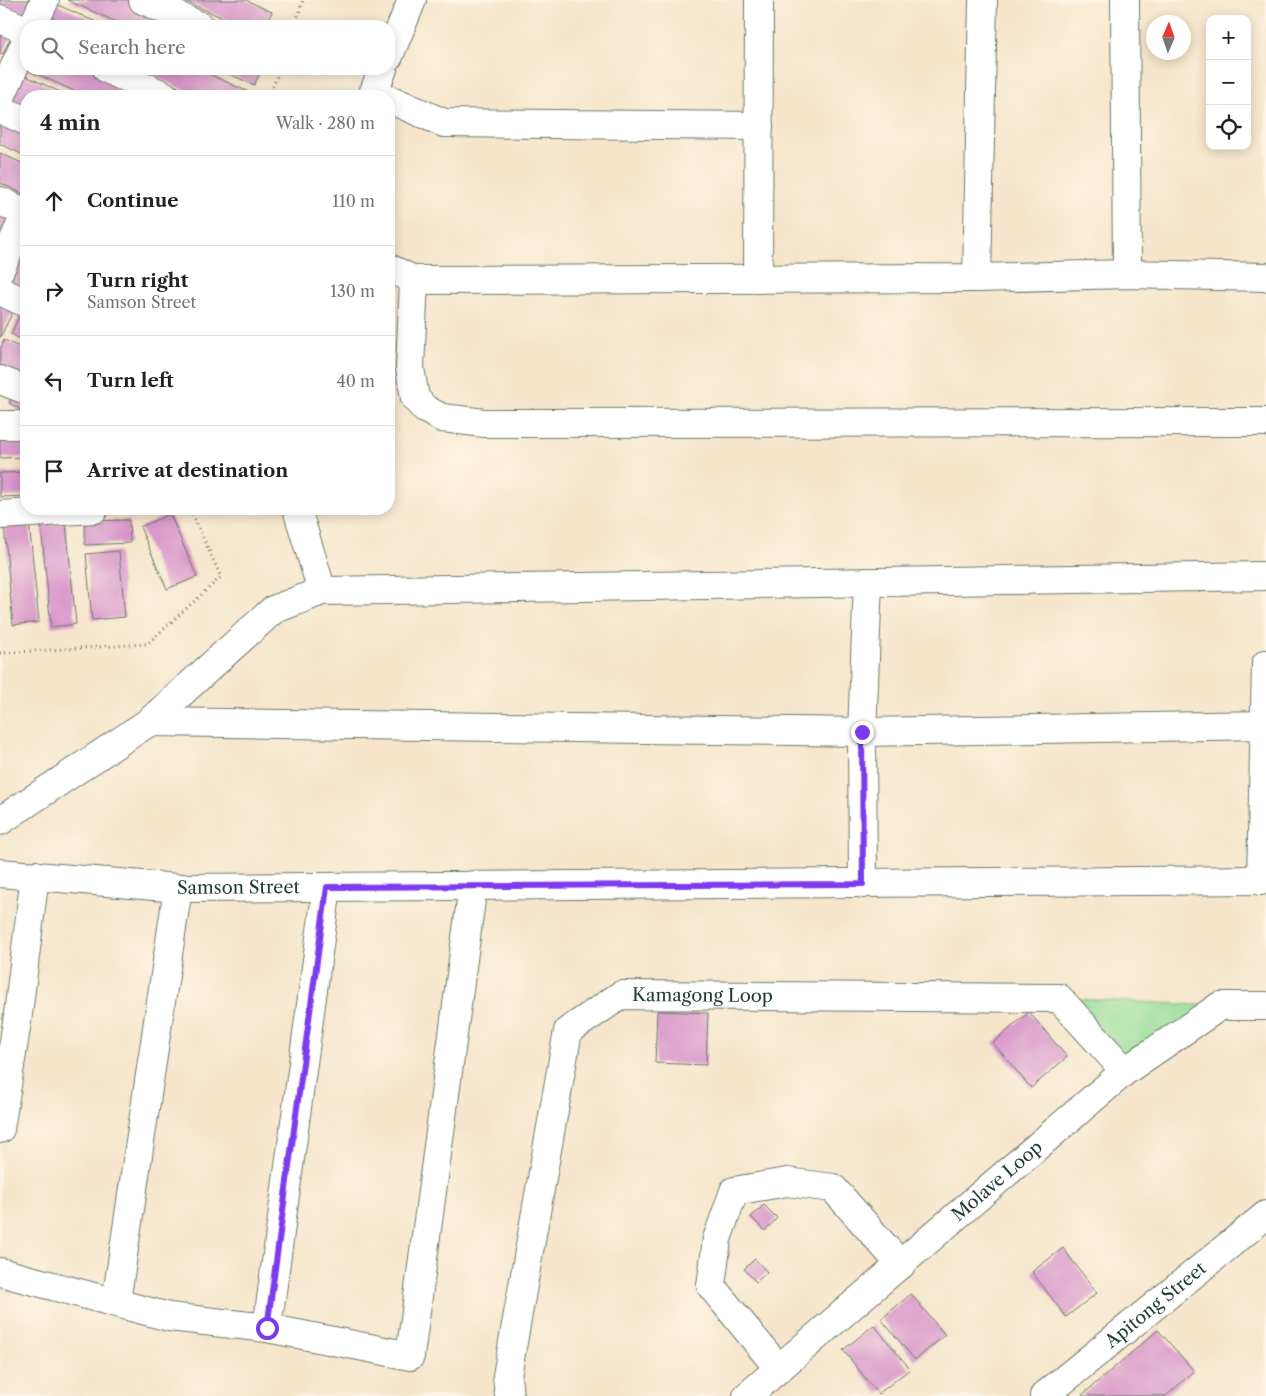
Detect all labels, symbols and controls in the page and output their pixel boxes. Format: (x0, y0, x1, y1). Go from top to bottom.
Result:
north arrow (1146, 15, 1191, 60)
map controls (1206, 15, 1251, 150)
button: + (1206, 15, 1251, 60)
search box (20, 20, 395, 75)
icon: search (38, 34, 66, 62)
text: Search here (78, 36, 186, 59)
button: − (1206, 60, 1251, 105)
button: locate (1206, 105, 1251, 150)
text: 4 min (40, 110, 101, 135)
text: Walk · 280 m (276, 113, 375, 133)
icon: ahead (40, 187, 68, 215)
text: Continue (87, 189, 179, 212)
text: 110 m (332, 191, 375, 211)
text: Turn right (87, 269, 188, 292)
icon: right (40, 277, 68, 305)
text: 130 m (330, 281, 375, 301)
text: Samson Street (87, 292, 196, 312)
icon: left (40, 367, 68, 395)
text: Turn left (87, 369, 174, 392)
text: 40 m (336, 371, 375, 391)
icon: arrive (40, 457, 68, 485)
text: Arrive at destination (87, 459, 288, 482)
route end (851, 721, 874, 744)
street label: Samson Street (177, 876, 301, 899)
street label: Kamagong Loop (632, 984, 773, 1007)
street label: Molave Loop (947, 1136, 1047, 1226)
street label: Apitong Street (1100, 1257, 1211, 1353)
route start (256, 1317, 279, 1340)

